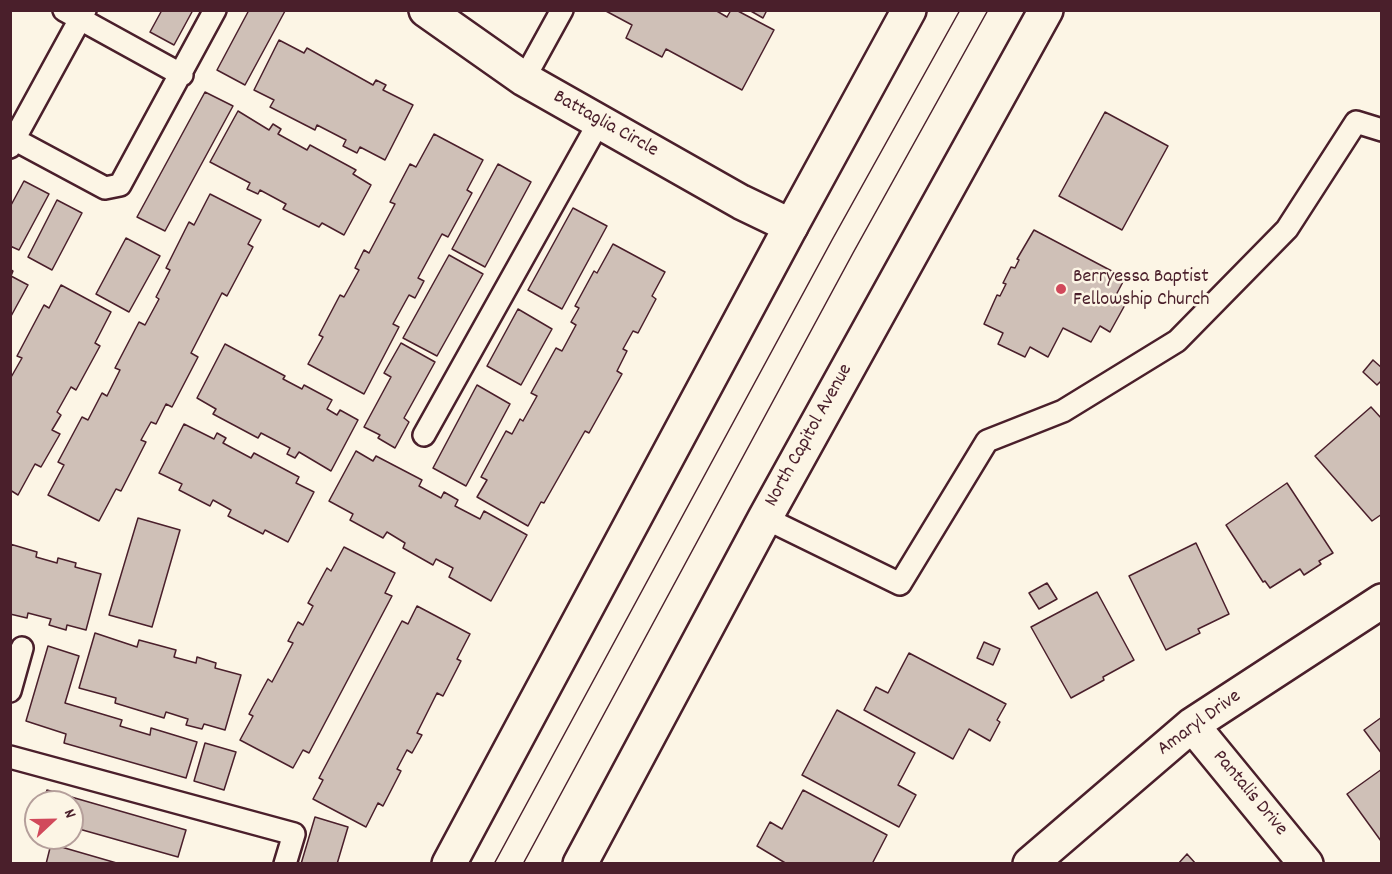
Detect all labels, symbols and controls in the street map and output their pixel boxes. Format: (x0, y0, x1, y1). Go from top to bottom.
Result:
street label: Battaglia Circle (548, 86, 662, 164)
place label: Berryessa Baptist Fellowship Church (1073, 266, 1209, 313)
marker: Berryessa Baptist Fellowship Church (1054, 282, 1068, 296)
street label: North Capitol Avenue (761, 360, 859, 512)
street label: Amaryl Drive (1154, 686, 1246, 762)
street label: Pantalis Drive (1206, 746, 1292, 842)
north arrow (24, 790, 84, 850)
text: N (57, 806, 81, 822)

